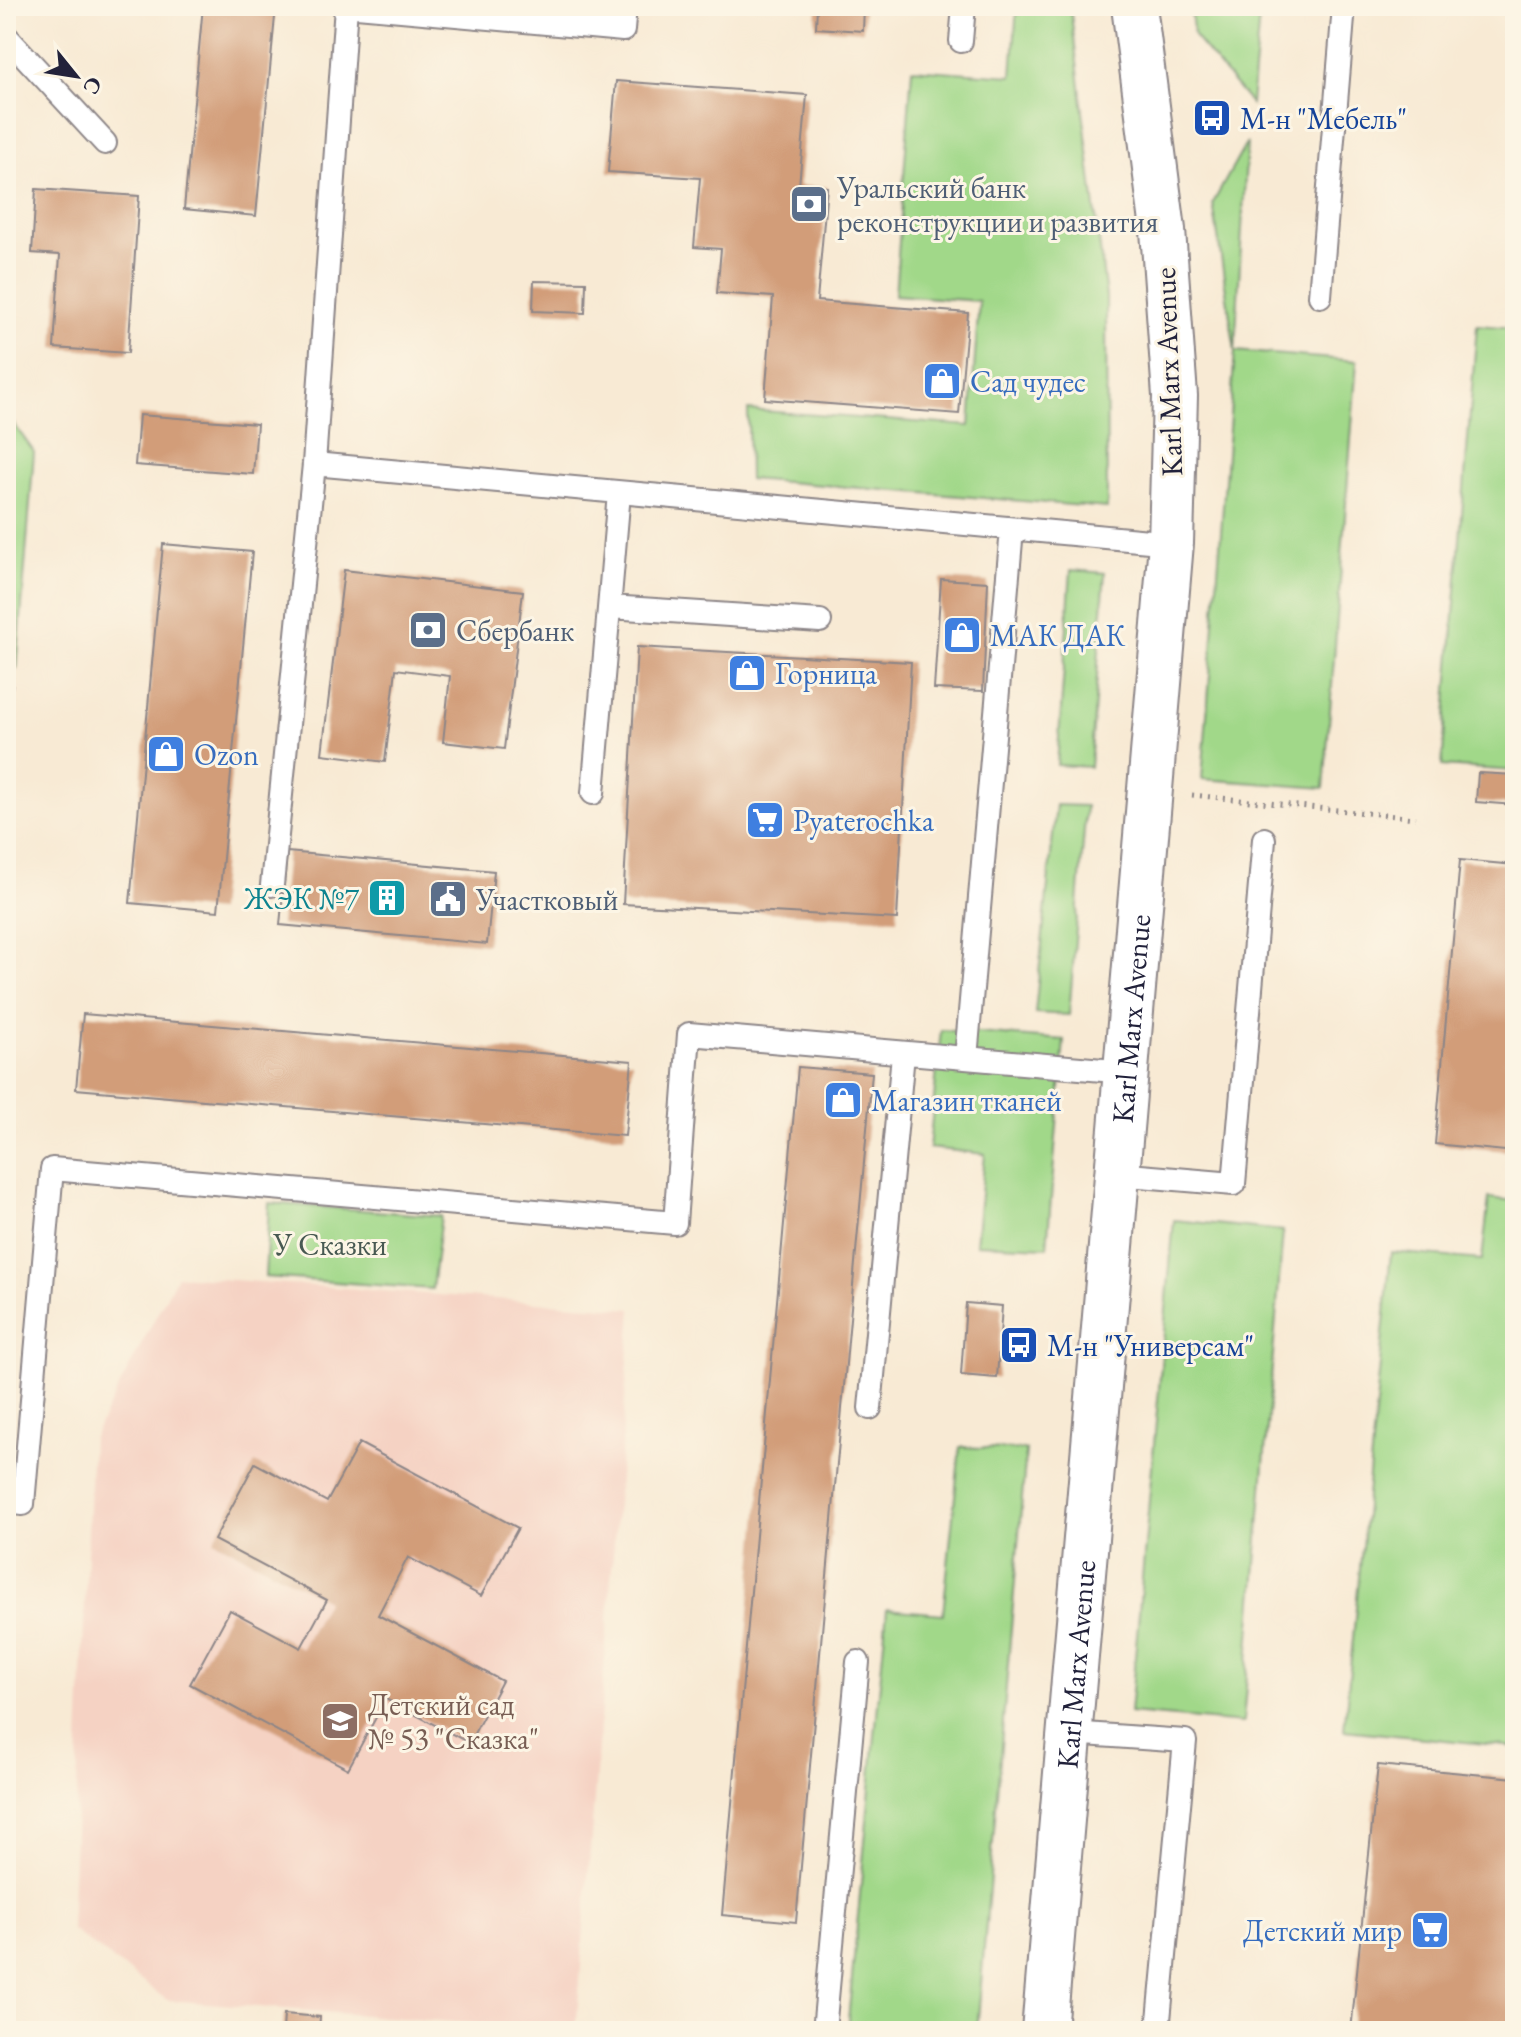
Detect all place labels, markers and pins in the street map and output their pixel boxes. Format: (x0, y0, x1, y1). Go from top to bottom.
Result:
bus stop icon: М-н "Мебель" (1191, 97, 1233, 139)
place label: М-н "Мебель" (1240, 99, 1407, 138)
place label: Уральский банк реконструкции и развития (836, 168, 1158, 241)
bank icon: Уральский банк реконструкции и развития (788, 183, 830, 225)
shop icon: Сад чудес (921, 360, 963, 402)
place label: Сад чудес (970, 362, 1086, 401)
bank icon: Сбербанк (407, 609, 449, 651)
place label: Сбербанк (456, 611, 574, 650)
shop icon: МАК ДАК (941, 614, 983, 656)
place label: МАК ДАК (990, 616, 1126, 655)
shop icon: Горница (726, 652, 768, 694)
place label: Горница (775, 654, 877, 693)
shop icon: Ozon (145, 733, 187, 775)
place label: Ozon (194, 735, 259, 774)
supermarket icon: Pyaterochka (744, 799, 786, 841)
place label: Pyaterochka (793, 801, 934, 840)
building icon: ЖЭК №7 (366, 877, 408, 919)
public building icon: Участковый (427, 878, 469, 920)
place label: ЖЭК №7 (243, 879, 360, 918)
place label: Участковый (475, 880, 619, 919)
shop icon: Магазин тканей (822, 1079, 864, 1121)
place label: Магазин тканей (871, 1081, 1062, 1120)
bus stop icon: М-н "Универсам" (998, 1324, 1040, 1366)
place label: М-н "Универсам" (1047, 1326, 1254, 1365)
place label: Детский сад № 53 "Сказка" (368, 1685, 539, 1758)
school or university icon: Детский сад № 53 "Сказка" (319, 1700, 361, 1742)
supermarket icon: Детский мир (1409, 1909, 1451, 1951)
place label: Детский мир (1243, 1911, 1402, 1950)

